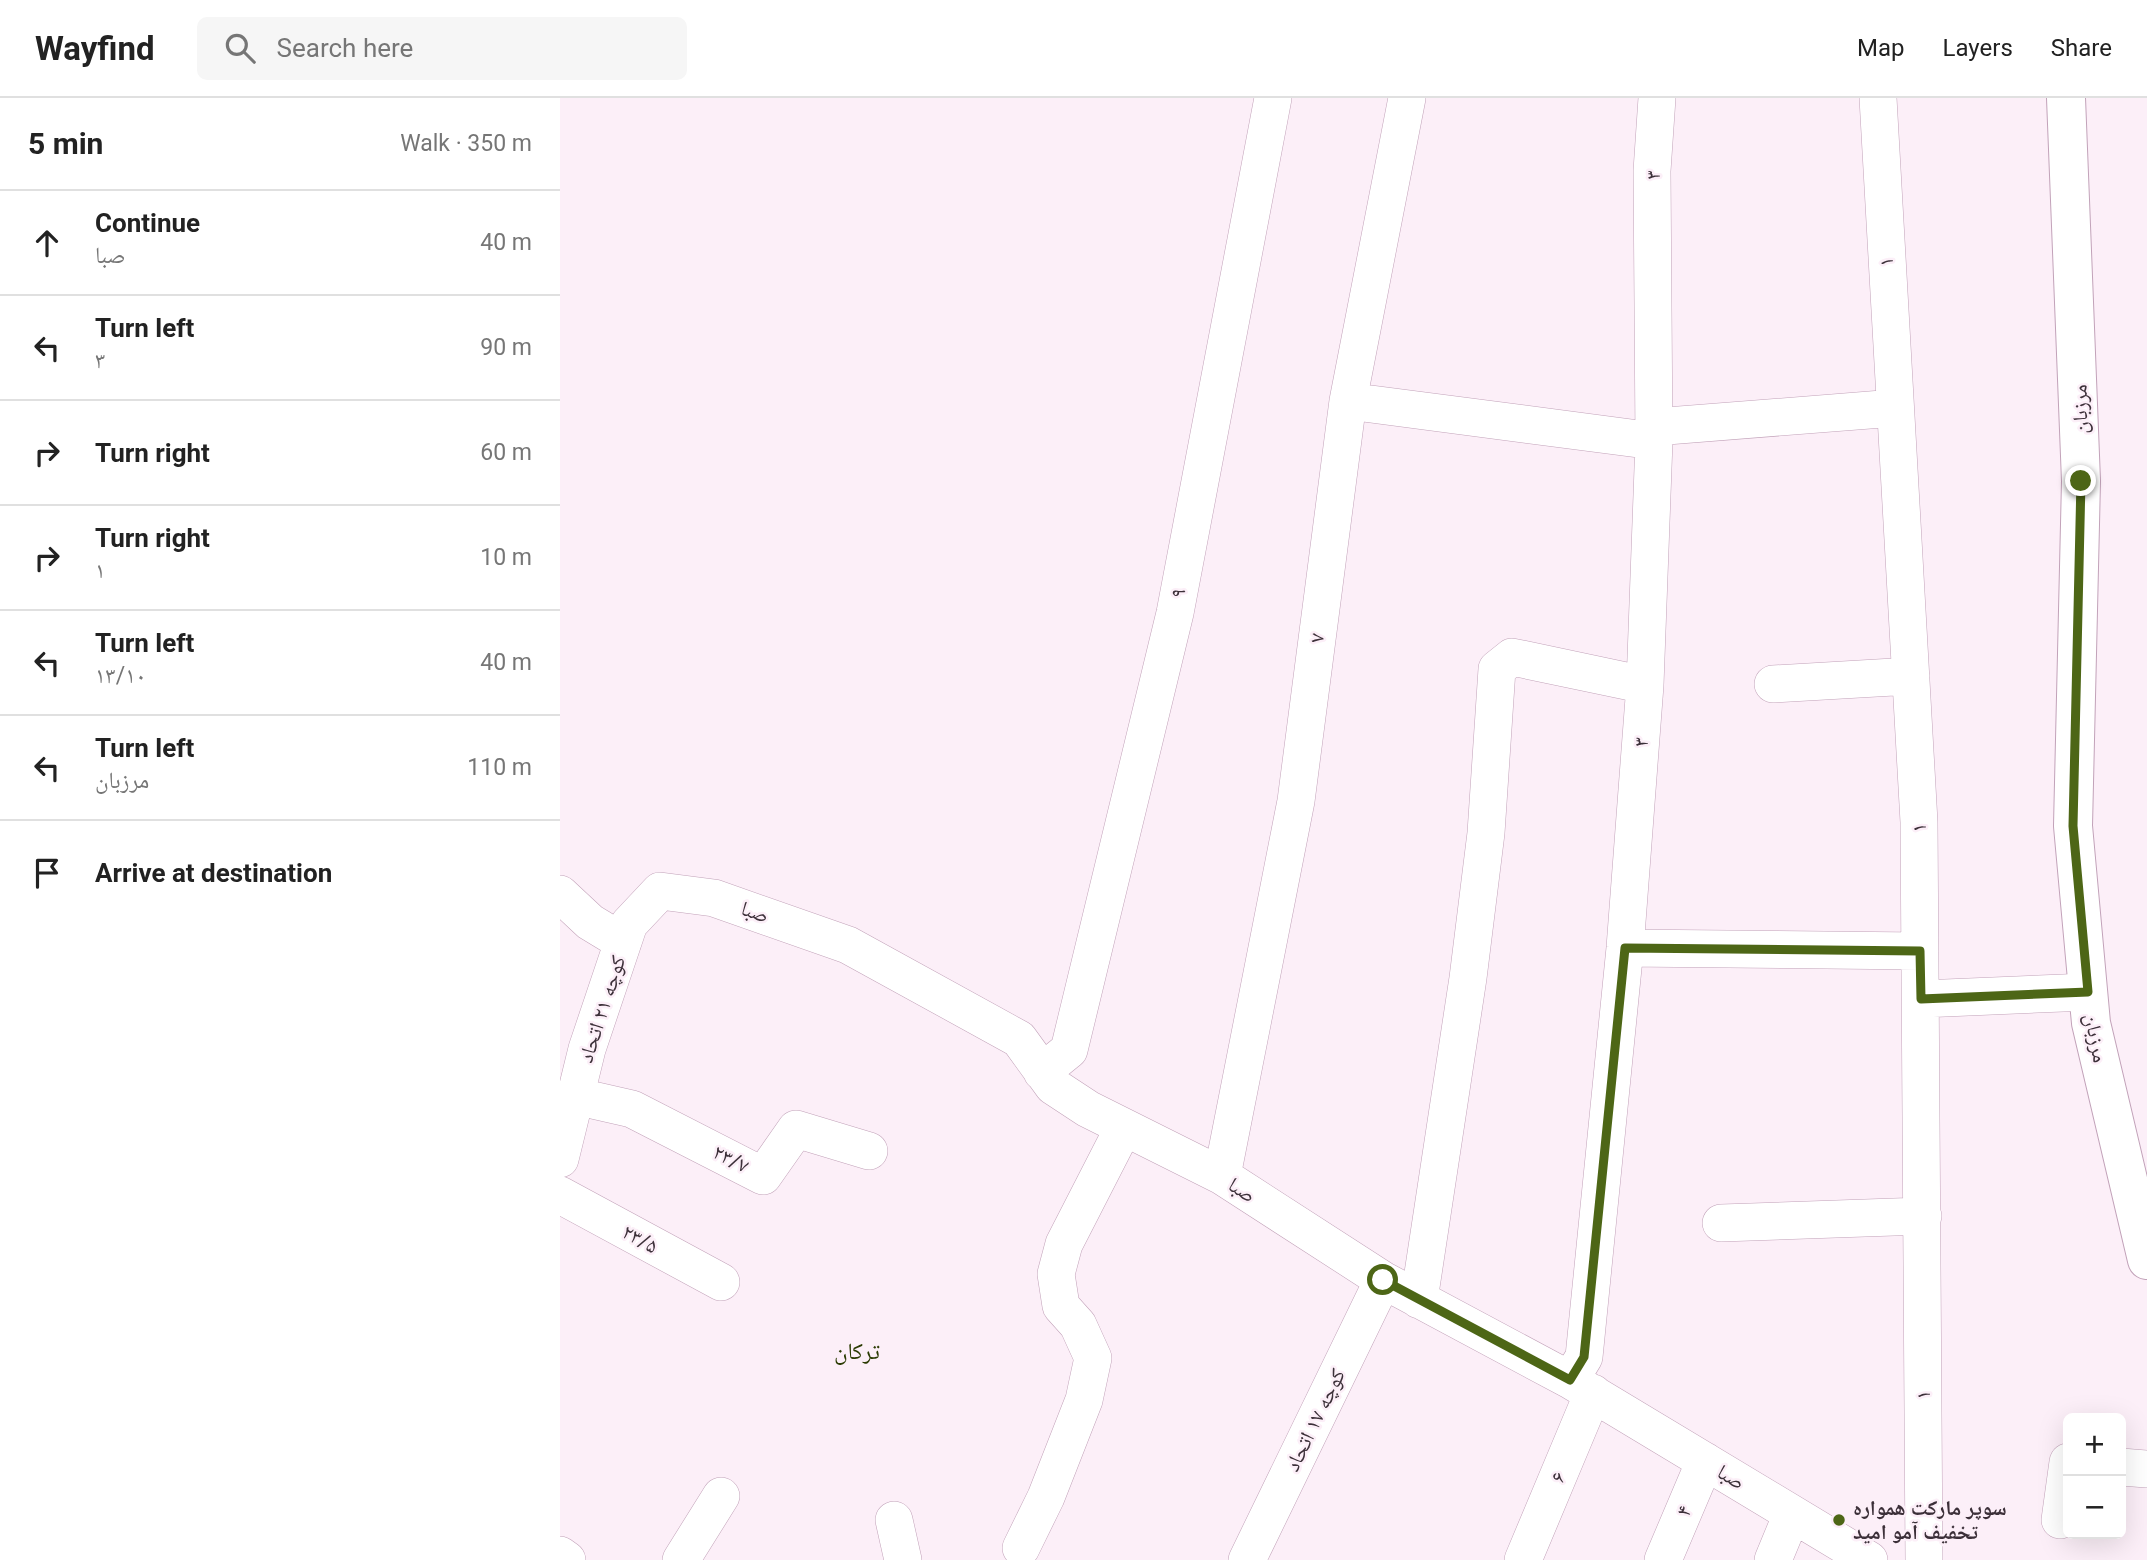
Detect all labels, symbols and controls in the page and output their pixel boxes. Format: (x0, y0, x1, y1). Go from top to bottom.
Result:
search box (197, 17, 687, 80)
text: Wayfind (35, 29, 155, 68)
icon: search (221, 29, 259, 67)
text: Search here (277, 33, 413, 63)
text: Map (1857, 34, 1905, 62)
text: Layers (1943, 34, 2013, 62)
text: Share (2051, 34, 2112, 62)
text: 5 min (28, 126, 103, 161)
text: Walk · 350 m (400, 130, 532, 157)
street label: ۳ (1641, 170, 1665, 180)
text: Continue (95, 208, 200, 238)
icon: ahead (28, 224, 66, 262)
text: 40 m (480, 229, 532, 256)
text: صبا (95, 242, 126, 269)
street label: ۱ (1874, 257, 1898, 267)
text: Turn left (95, 313, 194, 343)
icon: left (28, 329, 66, 367)
text: 90 m (480, 334, 532, 361)
text: ۳ (95, 347, 105, 374)
street label: مرزبان (2068, 384, 2092, 434)
icon: right (28, 434, 66, 472)
text: Turn right (95, 438, 210, 468)
text: 60 m (480, 439, 532, 466)
route end (2065, 465, 2096, 496)
text: Turn right (95, 523, 210, 553)
icon: right (28, 539, 66, 577)
text: 10 m (480, 544, 532, 571)
text: ۱ (95, 557, 105, 584)
street label: ۹ (1165, 586, 1191, 600)
text: Turn left (95, 628, 194, 658)
street label: ۷ (1305, 632, 1329, 644)
icon: left (28, 644, 66, 682)
text: 40 m (480, 649, 532, 676)
text: ۱۳/۱۰ (95, 662, 146, 689)
text: Turn left (95, 733, 194, 763)
street label: ۳ (1629, 736, 1653, 748)
icon: left (28, 749, 66, 787)
text: 110 m (467, 754, 532, 781)
text: مرزبان (95, 767, 149, 794)
street label: ۱ (1907, 823, 1931, 833)
icon: arrive (28, 854, 66, 892)
text: Arrive at destination (95, 858, 332, 888)
street label: صبا (738, 896, 772, 928)
street label: کوچه ۲۱ اتحاد (573, 952, 631, 1065)
street label: مرزبان (2079, 1011, 2113, 1065)
street label: ۲۳/۷ (709, 1140, 753, 1178)
street label: صبا (1224, 1172, 1260, 1208)
street label: ۲۳/۵ (618, 1220, 662, 1258)
route start (1367, 1264, 1398, 1295)
district label: ترکان (834, 1338, 880, 1365)
street label: کوچه ۱۷ اتحاد (1280, 1365, 1350, 1475)
street label: ۱ (1911, 1390, 1935, 1400)
map controls (2063, 1413, 2126, 1539)
button: + (2063, 1413, 2126, 1476)
street label: صبا (1713, 1460, 1749, 1494)
street label: ۶ (1545, 1468, 1571, 1486)
button: − (2063, 1476, 2126, 1539)
place label: سوپر مارکت همواره تخفیف آمو امید (1853, 1496, 2007, 1544)
street label: ۴ (1671, 1502, 1697, 1520)
marker: سوپر مارکت همواره تخفیف آمو امید (1831, 1512, 1847, 1528)

